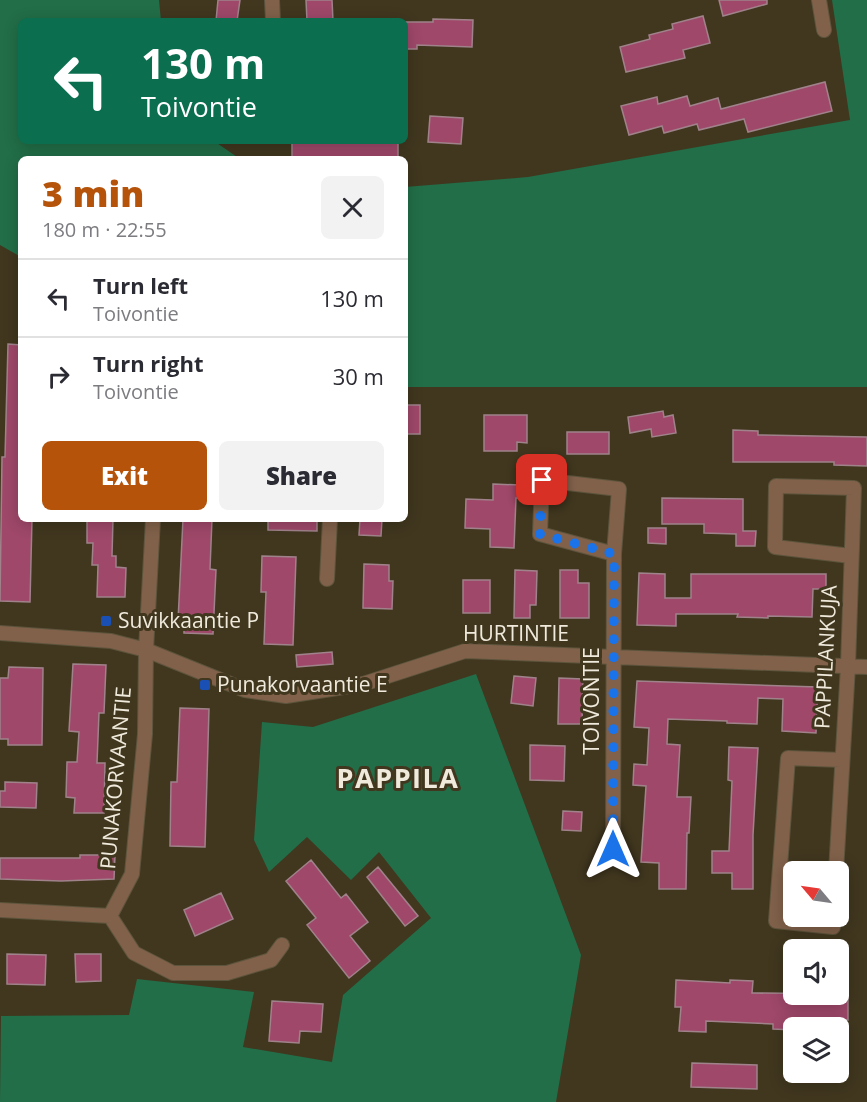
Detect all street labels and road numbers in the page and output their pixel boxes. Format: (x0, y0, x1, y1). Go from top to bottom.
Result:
street label: PAPPILANKUJA (807, 584, 843, 730)
street label: HURTINTIE (463, 619, 569, 647)
street label: TOIVONTIE (577, 647, 605, 755)
street label: PUNAKORVAANTIE (93, 685, 137, 870)

